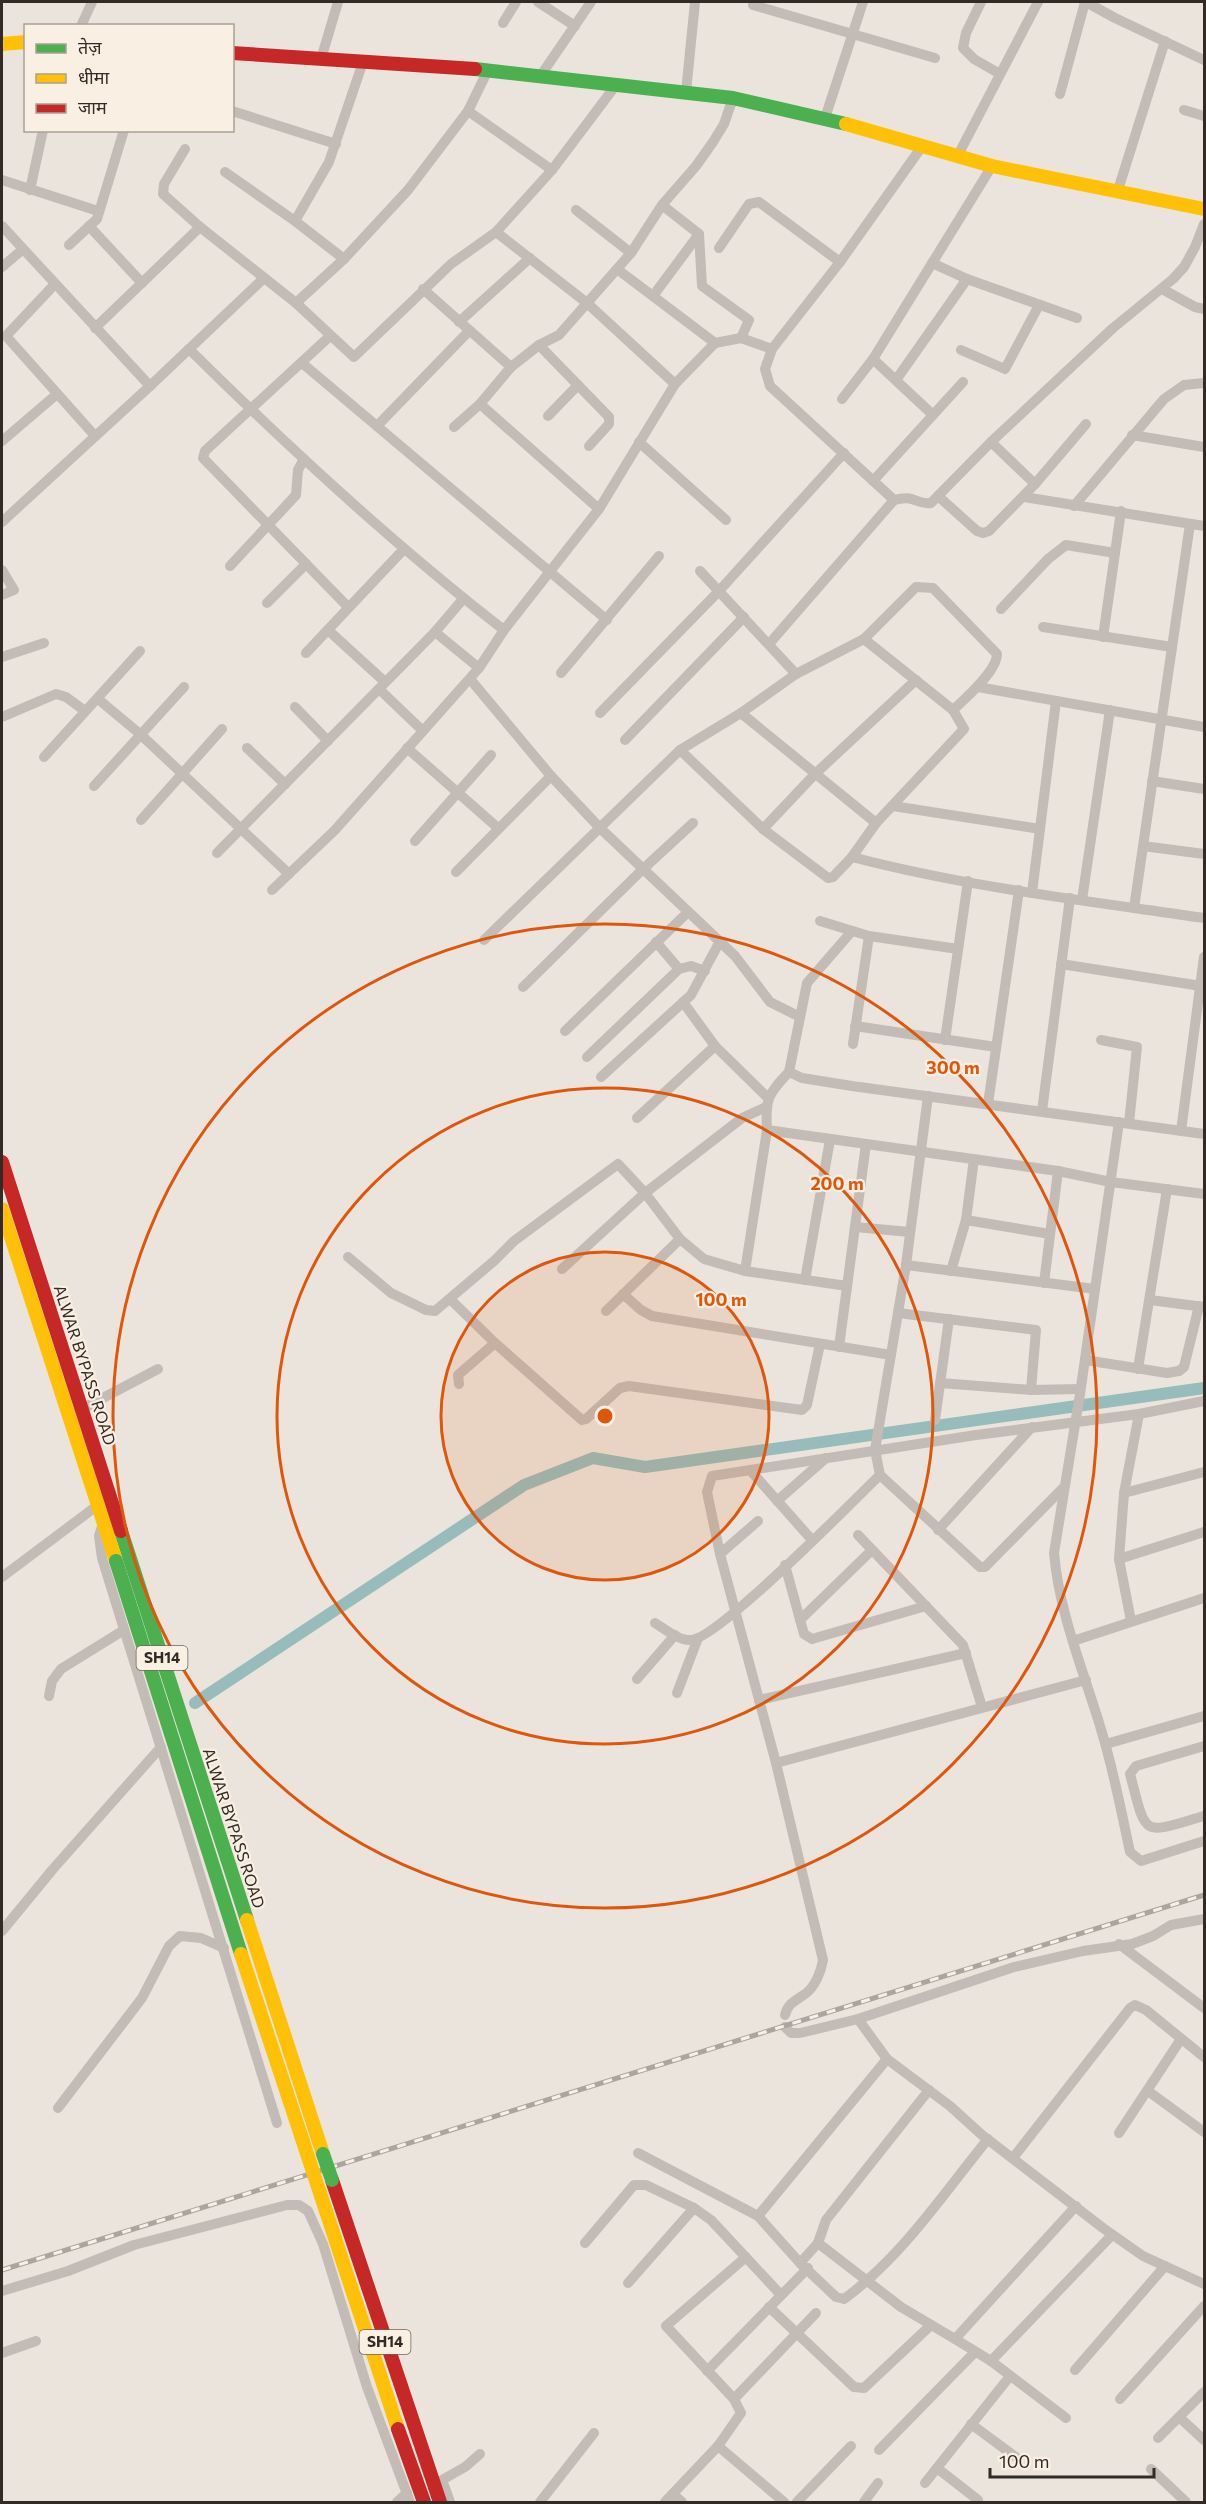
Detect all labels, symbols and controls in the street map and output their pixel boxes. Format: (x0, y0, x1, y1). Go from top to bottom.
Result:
legend (24, 24, 234, 132)
text: तेज़ (78, 36, 102, 58)
text: धीमा (78, 66, 109, 88)
text: जाम (78, 96, 108, 118)
text: 300 m (926, 1056, 980, 1078)
text: 200 m (810, 1172, 864, 1194)
street label: ALWAR BYPASS ROAD (51, 1282, 120, 1447)
text: 100 m (695, 1288, 747, 1310)
centre of rings (595, 1406, 615, 1426)
road number: SH14 (136, 1646, 188, 1670)
street label: ALWAR BYPASS ROAD (200, 1745, 269, 1910)
road number: SH14 (360, 2330, 410, 2354)
scale bar (990, 2441, 1154, 2479)
text: 100 m (999, 2450, 1049, 2472)

